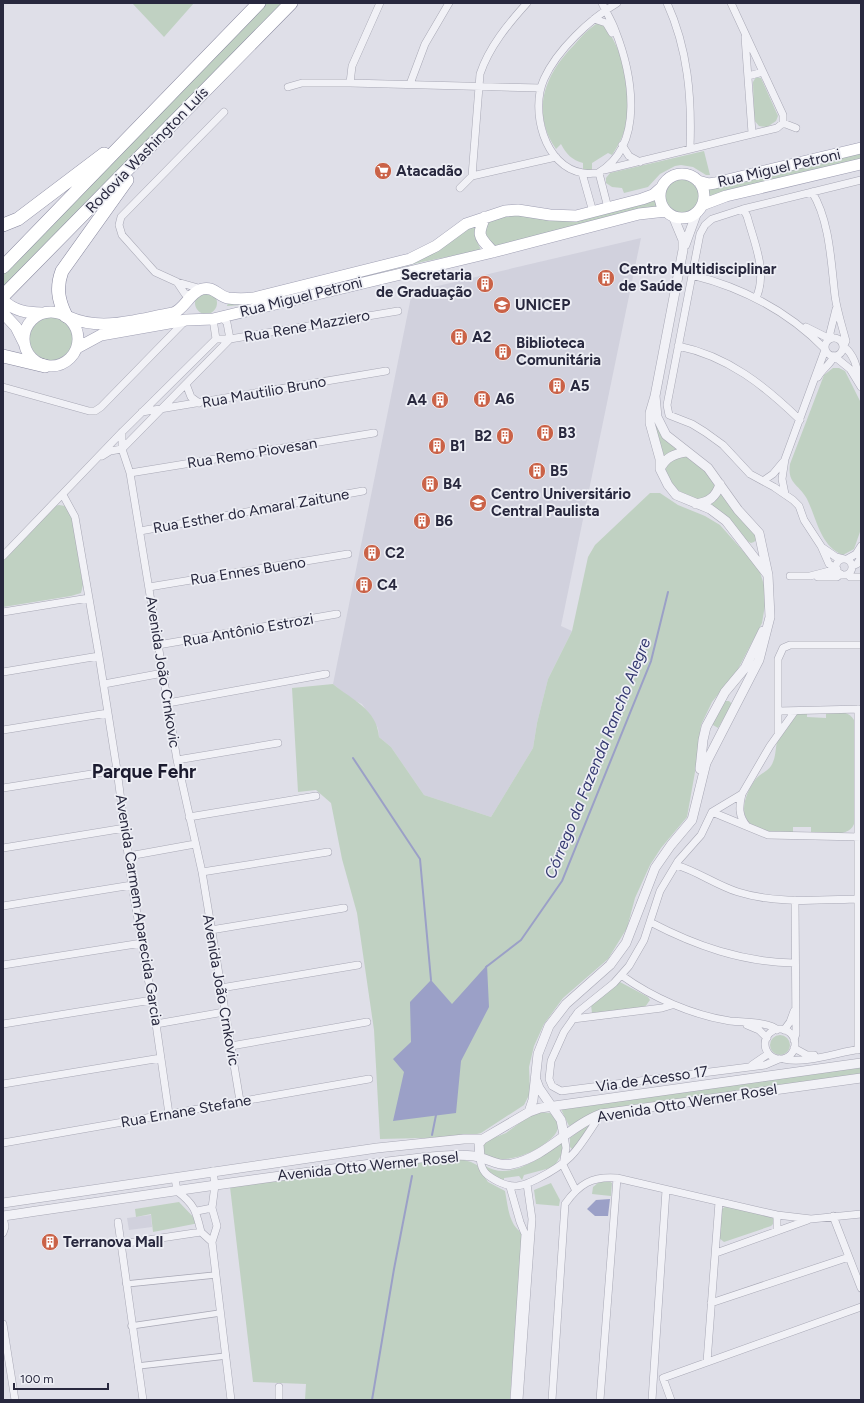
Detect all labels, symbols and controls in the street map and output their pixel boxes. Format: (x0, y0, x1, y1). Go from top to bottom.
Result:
street label: Rodovia Washington Luís (82, 83, 212, 217)
street label: Rua Miguel Petroni (716, 145, 842, 191)
supermarket icon: Atacadão (373, 161, 393, 181)
place label: Atacadão (396, 162, 463, 180)
place label: Centro Multidisciplinar de Saúde (619, 260, 777, 295)
place label: Secretaria de Graduação (376, 266, 472, 301)
building icon: Centro Multidisciplinar de Saúde (596, 268, 616, 288)
street label: Rua Miguel Petroni (238, 273, 364, 321)
building icon: Secretaria de Graduação (475, 274, 495, 294)
school or university icon: UNICEP (492, 295, 512, 315)
place label: UNICEP (515, 296, 570, 314)
street label: Rua Rene Mazziero (243, 306, 372, 346)
building icon: A2 (449, 327, 469, 347)
place label: A2 (472, 328, 492, 346)
place label: Biblioteca Comunitária (516, 334, 601, 369)
building icon: Biblioteca Comunitária (493, 342, 513, 362)
street label: Rua Mautilio Bruno (200, 372, 328, 412)
building icon: A5 (547, 376, 567, 396)
place label: A5 (570, 377, 590, 395)
building icon: A6 (472, 389, 492, 409)
building icon: A4 (430, 390, 450, 410)
place label: A6 (495, 390, 515, 408)
place label: A4 (407, 391, 427, 409)
building icon: B3 (535, 423, 555, 443)
place label: B3 (558, 424, 576, 442)
building icon: B2 (495, 426, 515, 446)
place label: B2 (474, 427, 492, 445)
street label: Rua Remo Piovesan (186, 434, 318, 472)
building icon: B1 (427, 436, 447, 456)
place label: B1 (450, 437, 466, 455)
building icon: B5 (527, 461, 547, 481)
place label: B5 (550, 462, 568, 480)
building icon: B4 (420, 474, 440, 494)
place label: B4 (443, 475, 462, 493)
street label: Rua Esther do Amaral Zaitune (152, 485, 350, 537)
place label: Centro Universitário Central Paulista (491, 485, 631, 520)
school or university icon: Centro Universitário Central Paulista (468, 493, 488, 513)
building icon: B6 (412, 511, 432, 531)
place label: B6 (435, 512, 453, 530)
building icon: C2 (362, 543, 382, 563)
place label: C2 (385, 544, 405, 562)
street label: Rua Ennes Bueno (189, 553, 307, 589)
building icon: C4 (354, 575, 374, 595)
place label: C4 (377, 576, 398, 594)
street label: Avenida João Crnkovic (142, 595, 184, 749)
street label: Rua Antônio Estrozi (181, 610, 315, 650)
water label: Córrego da Fazenda Rancho Alegre (540, 635, 655, 881)
district label: Parque Fehr (92, 760, 196, 783)
street label: Avenida Carmem Aparecida Garcia (112, 793, 166, 1027)
street label: Avenida João Crnkovic (199, 913, 243, 1067)
street label: Via de Acesso 17 (595, 1062, 709, 1096)
street label: Avenida Otto Werner Rosel (596, 1080, 778, 1126)
street label: Rua Ernane Stefane (119, 1091, 253, 1131)
street label: Avenida Otto Werner Rosel (277, 1148, 459, 1184)
building icon: Terranova Mall (40, 1232, 60, 1252)
place label: Terranova Mall (63, 1233, 163, 1251)
scale bar (14, 1365, 108, 1391)
text: 100 m (20, 1372, 54, 1386)

